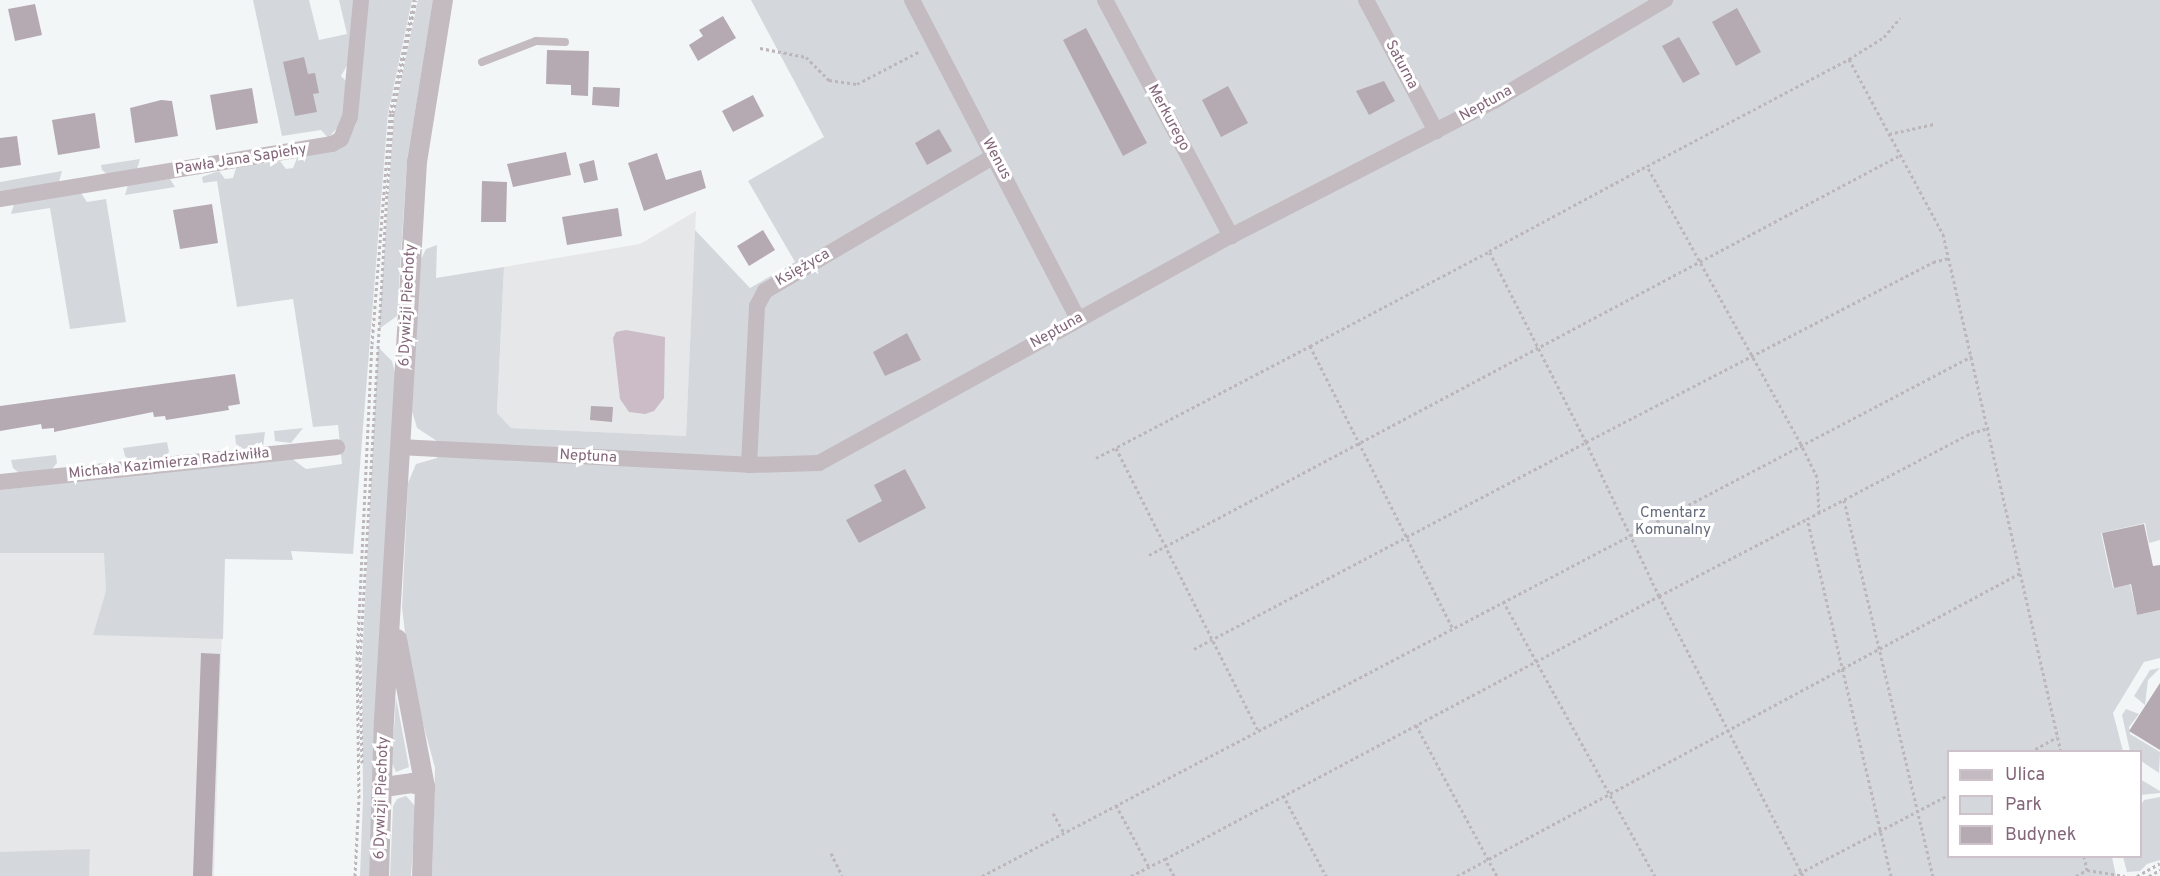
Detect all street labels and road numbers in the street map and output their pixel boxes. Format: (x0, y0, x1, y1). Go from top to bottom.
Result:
street label: Saturna (1381, 38, 1421, 92)
street label: Merkurego (1143, 82, 1193, 154)
street label: Neptuna (1457, 82, 1515, 126)
street label: Wenus (978, 135, 1014, 183)
street label: Pawła Jana Sapiehy (174, 141, 308, 179)
street label: 6 Dywizji Piechoty (396, 243, 420, 367)
street label: Księżyca (773, 245, 833, 291)
street label: Neptuna (1028, 309, 1086, 353)
street label: Michała Kazimierza Radziwiłła (68, 445, 270, 483)
street label: Neptuna (559, 447, 617, 467)
street label: 6 Dywizji Piechoty (371, 736, 393, 860)

